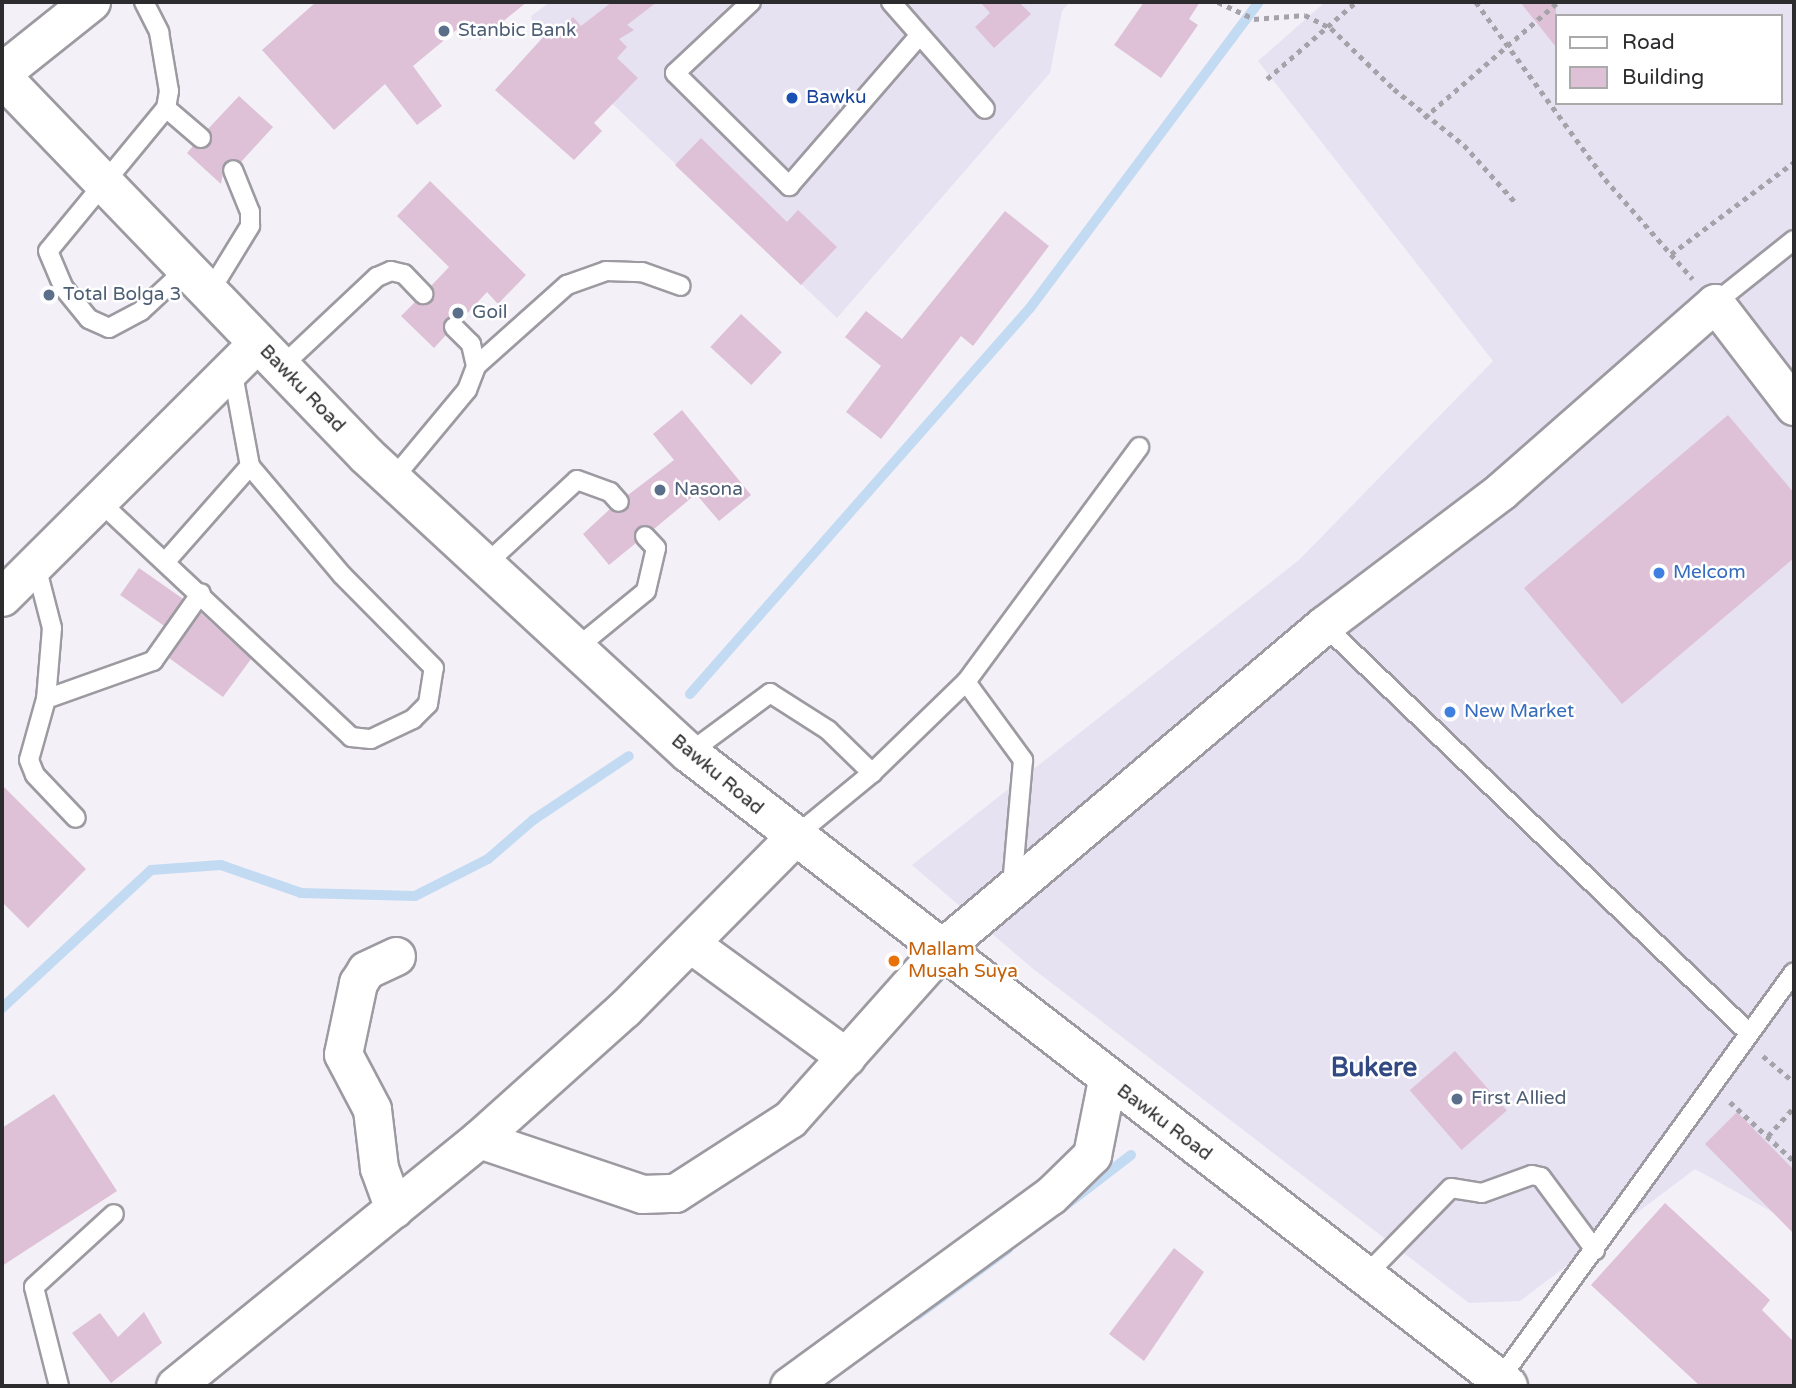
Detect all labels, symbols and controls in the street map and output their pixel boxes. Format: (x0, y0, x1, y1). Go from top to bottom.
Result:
legend (1554, 14, 1782, 105)
place label: Stanbic Bank (458, 20, 576, 42)
marker: Stanbic Bank (436, 23, 452, 39)
text: Road (1622, 30, 1675, 55)
text: Building (1622, 65, 1704, 90)
place label: Bawku (806, 87, 867, 109)
marker: Bawku (784, 90, 800, 106)
place label: Total Bolga 3 (63, 284, 181, 306)
marker: Total Bolga 3 (41, 287, 57, 303)
place label: Goil (472, 302, 507, 324)
marker: Goil (450, 305, 466, 321)
street label: Bawku Road (254, 340, 350, 438)
place label: Nasona (674, 479, 743, 501)
marker: Nasona (652, 482, 668, 498)
place label: Melcom (1673, 562, 1746, 584)
marker: Melcom (1651, 565, 1667, 581)
place label: New Market (1464, 701, 1574, 723)
marker: New Market (1442, 704, 1458, 720)
street label: Bawku Road (666, 730, 768, 820)
place label: Mallam Musah Suya (908, 939, 1018, 983)
marker: Mallam Musah Suya (886, 953, 902, 969)
district label: Bukere (1331, 1052, 1417, 1084)
street label: Bawku Road (1112, 1080, 1216, 1166)
place label: First Allied (1471, 1088, 1567, 1110)
marker: First Allied (1449, 1091, 1465, 1107)

